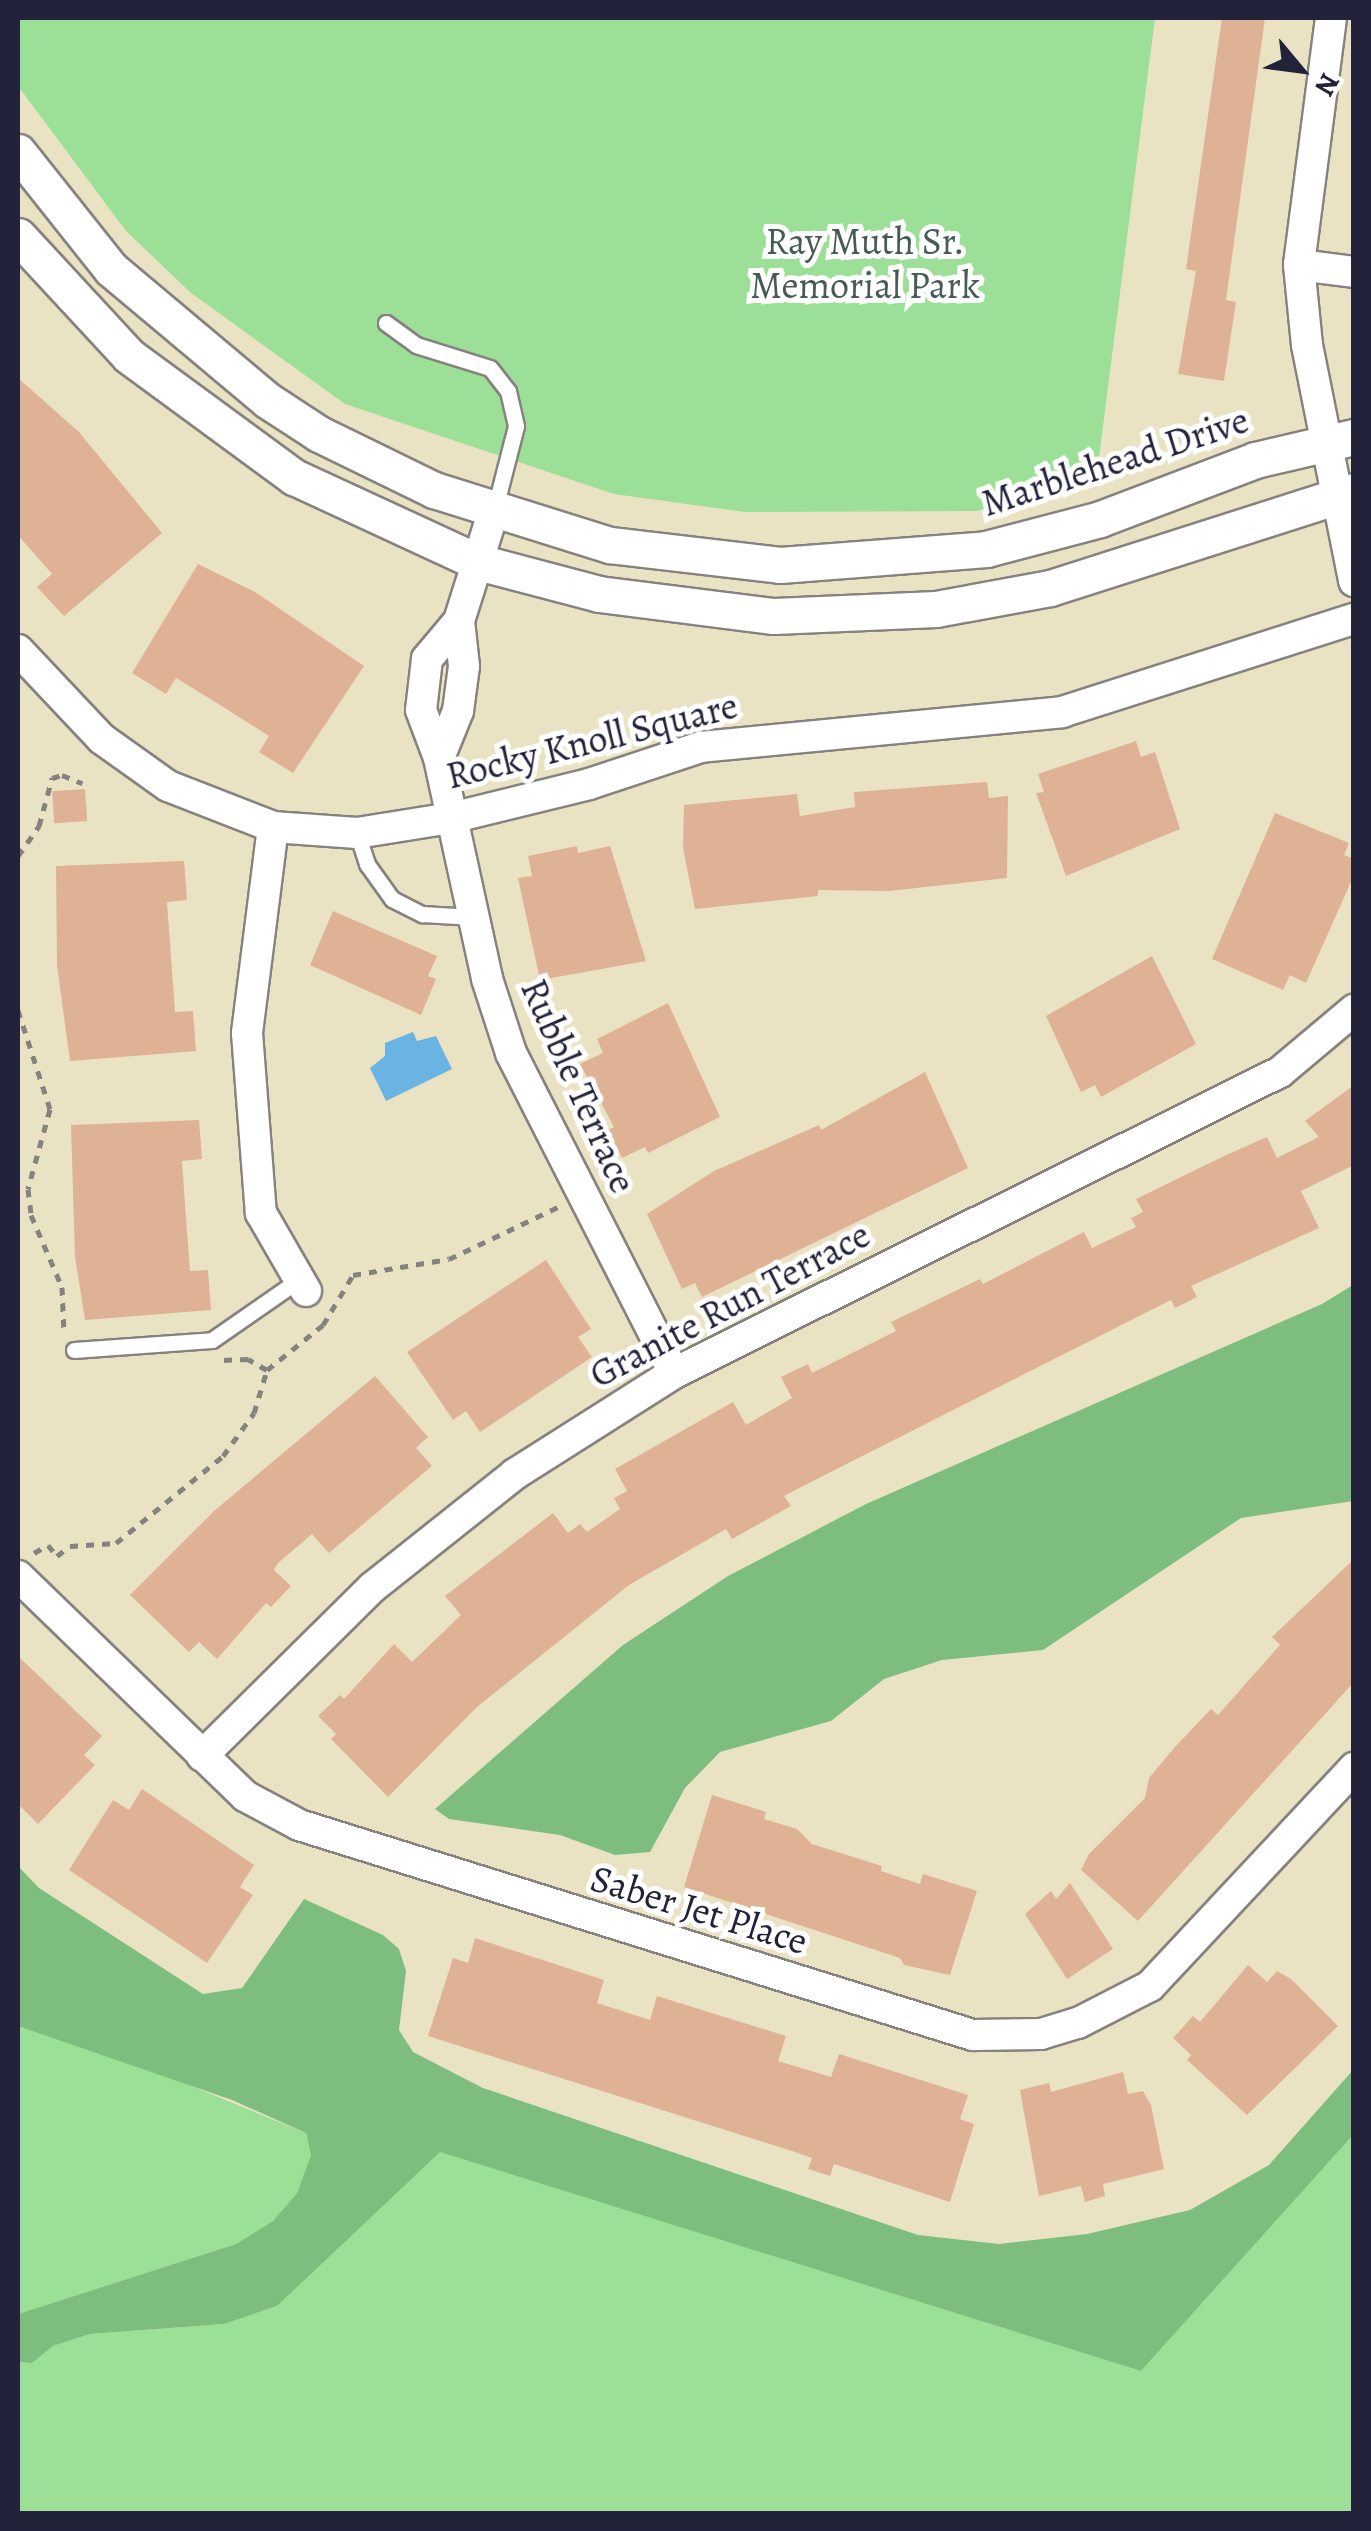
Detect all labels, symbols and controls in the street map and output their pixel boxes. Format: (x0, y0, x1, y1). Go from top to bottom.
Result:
north arrow (1251, 20, 1351, 120)
text: N (1306, 66, 1349, 103)
park label: Ray Muth Sr. Memorial Park (750, 219, 980, 308)
street label: Marblehead Drive (976, 397, 1254, 527)
street label: Rocky Knoll Square (442, 683, 742, 799)
street label: Rubble Terrace (510, 972, 646, 1200)
street label: Granite Run Terrace (582, 1212, 878, 1398)
street label: Saber Jet Place (585, 1855, 813, 1965)

